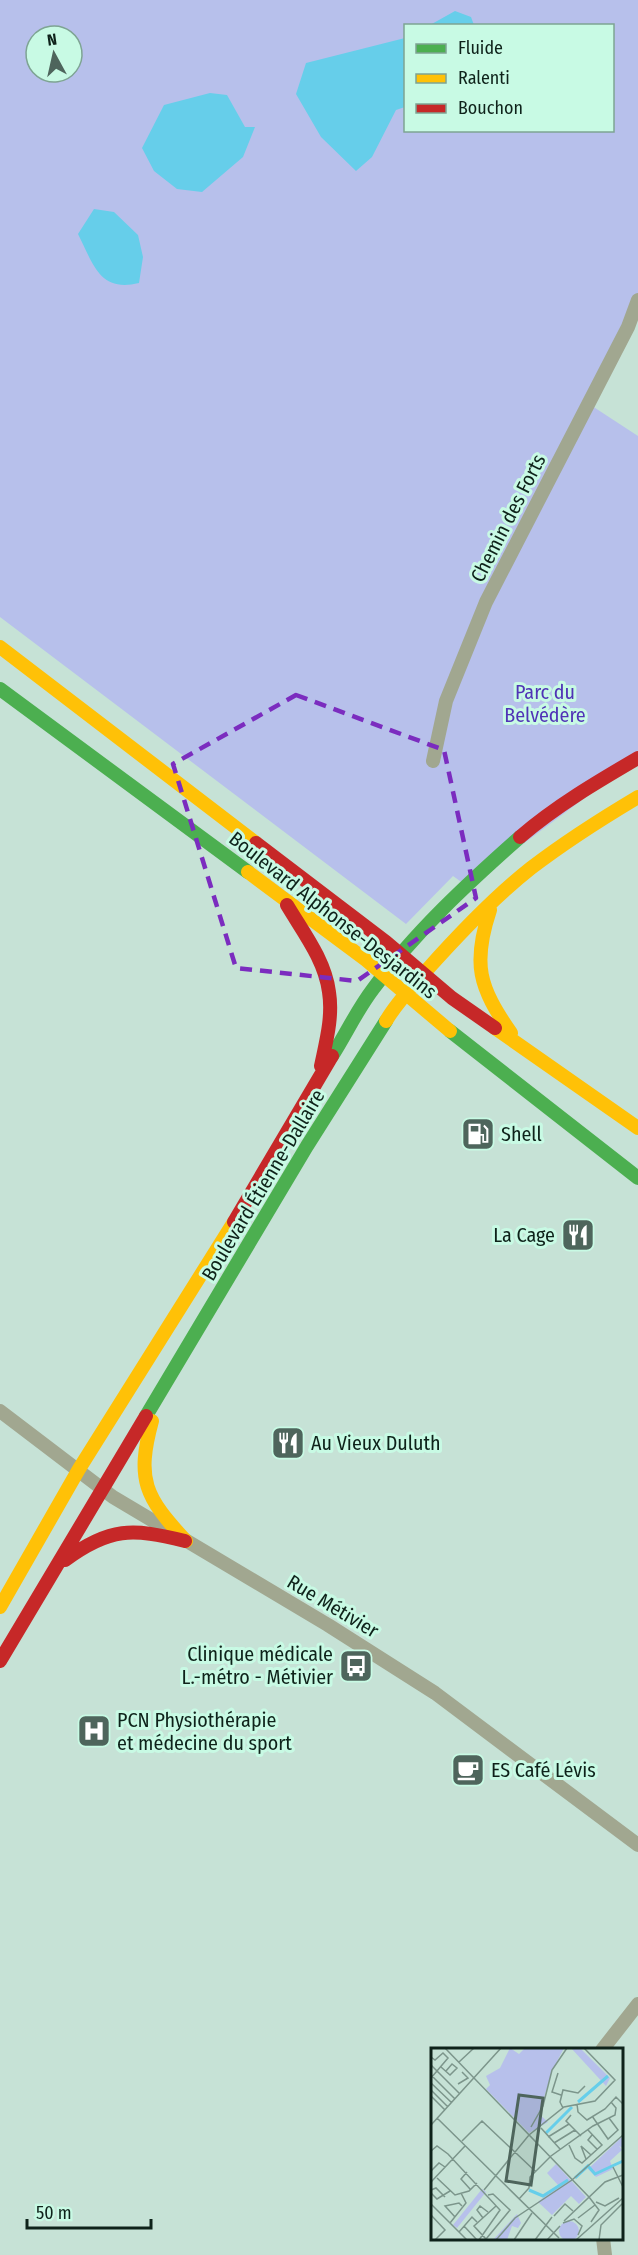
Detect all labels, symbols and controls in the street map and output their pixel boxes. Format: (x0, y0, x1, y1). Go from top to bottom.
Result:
north arrow (24, 24, 84, 84)
legend (404, 24, 614, 132)
text: N (46, 30, 58, 50)
text: Fluide (458, 37, 503, 59)
text: Ralenti (458, 67, 510, 89)
text: Bouchon (458, 97, 523, 119)
street label: Chemin des Forts (465, 450, 551, 586)
park label: Parc du Belvédère (504, 680, 586, 727)
street label: Boulevard Alphonse-Desjardins (224, 826, 442, 1004)
street label: Boulevard Étienne-Dallaire (196, 1085, 330, 1285)
fuel station icon: Shell (460, 1116, 496, 1152)
place label: Shell (501, 1122, 542, 1146)
restaurant icon: La Cage (560, 1217, 596, 1253)
place label: La Cage (493, 1223, 555, 1247)
restaurant icon: Au Vieux Duluth (270, 1425, 306, 1461)
place label: Au Vieux Duluth (311, 1431, 441, 1455)
street label: Rue Métivier (283, 1569, 383, 1643)
place label: Clinique médicale L.-métro - Métivier (182, 1642, 333, 1689)
bus stop icon: Clinique médicale L.-métro - Métivier (338, 1648, 374, 1684)
place label: PCN Physiothérapie et médecine du sport (117, 1708, 292, 1755)
hospital icon: PCN Physiothérapie et médecine du sport (76, 1713, 112, 1749)
cafe icon: ES Café Lévis (450, 1752, 486, 1788)
place label: ES Café Lévis (491, 1758, 596, 1782)
inset map (431, 2048, 623, 2240)
scale bar (27, 2192, 152, 2230)
text: 50 m (36, 2202, 72, 2224)

